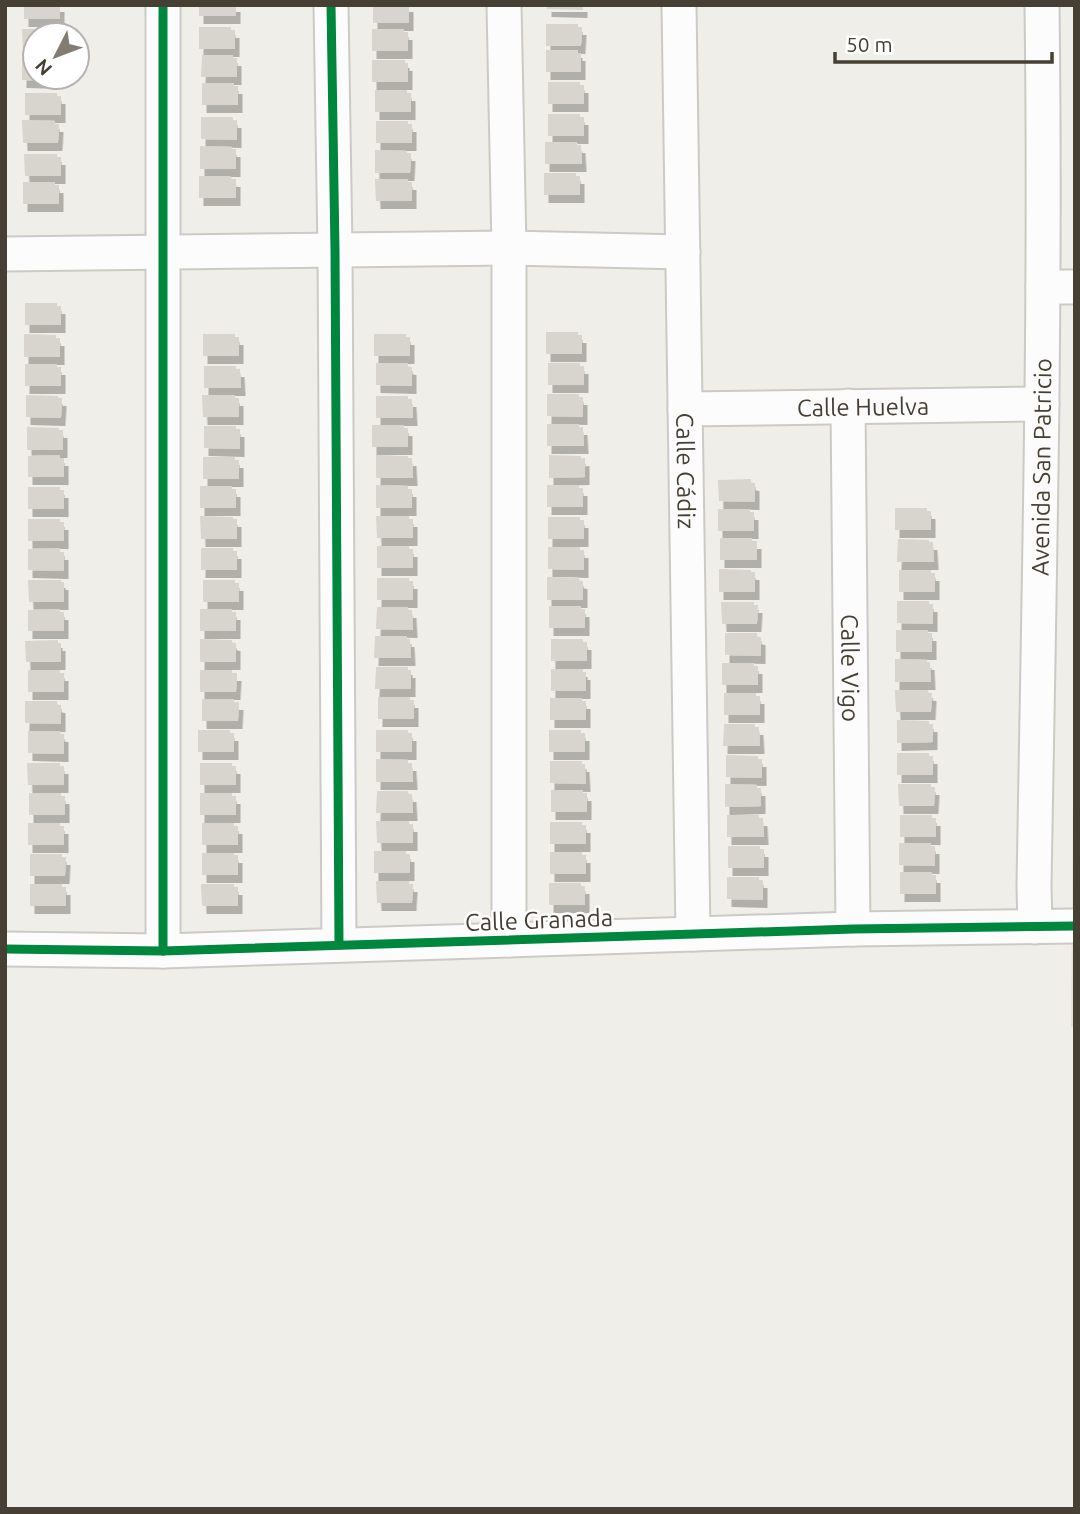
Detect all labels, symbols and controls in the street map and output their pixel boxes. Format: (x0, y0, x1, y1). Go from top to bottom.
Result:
north arrow (21, 21, 91, 91)
scale bar (835, 21, 1052, 65)
text: 50 m (846, 32, 893, 56)
text: N (30, 55, 56, 80)
street label: Avenida San Patricio (1026, 358, 1056, 576)
street label: Calle Huelva (797, 392, 929, 421)
street label: Calle Cádiz (672, 413, 700, 529)
street label: Calle Vigo (836, 614, 865, 722)
street label: Calle Granada (465, 904, 613, 936)

